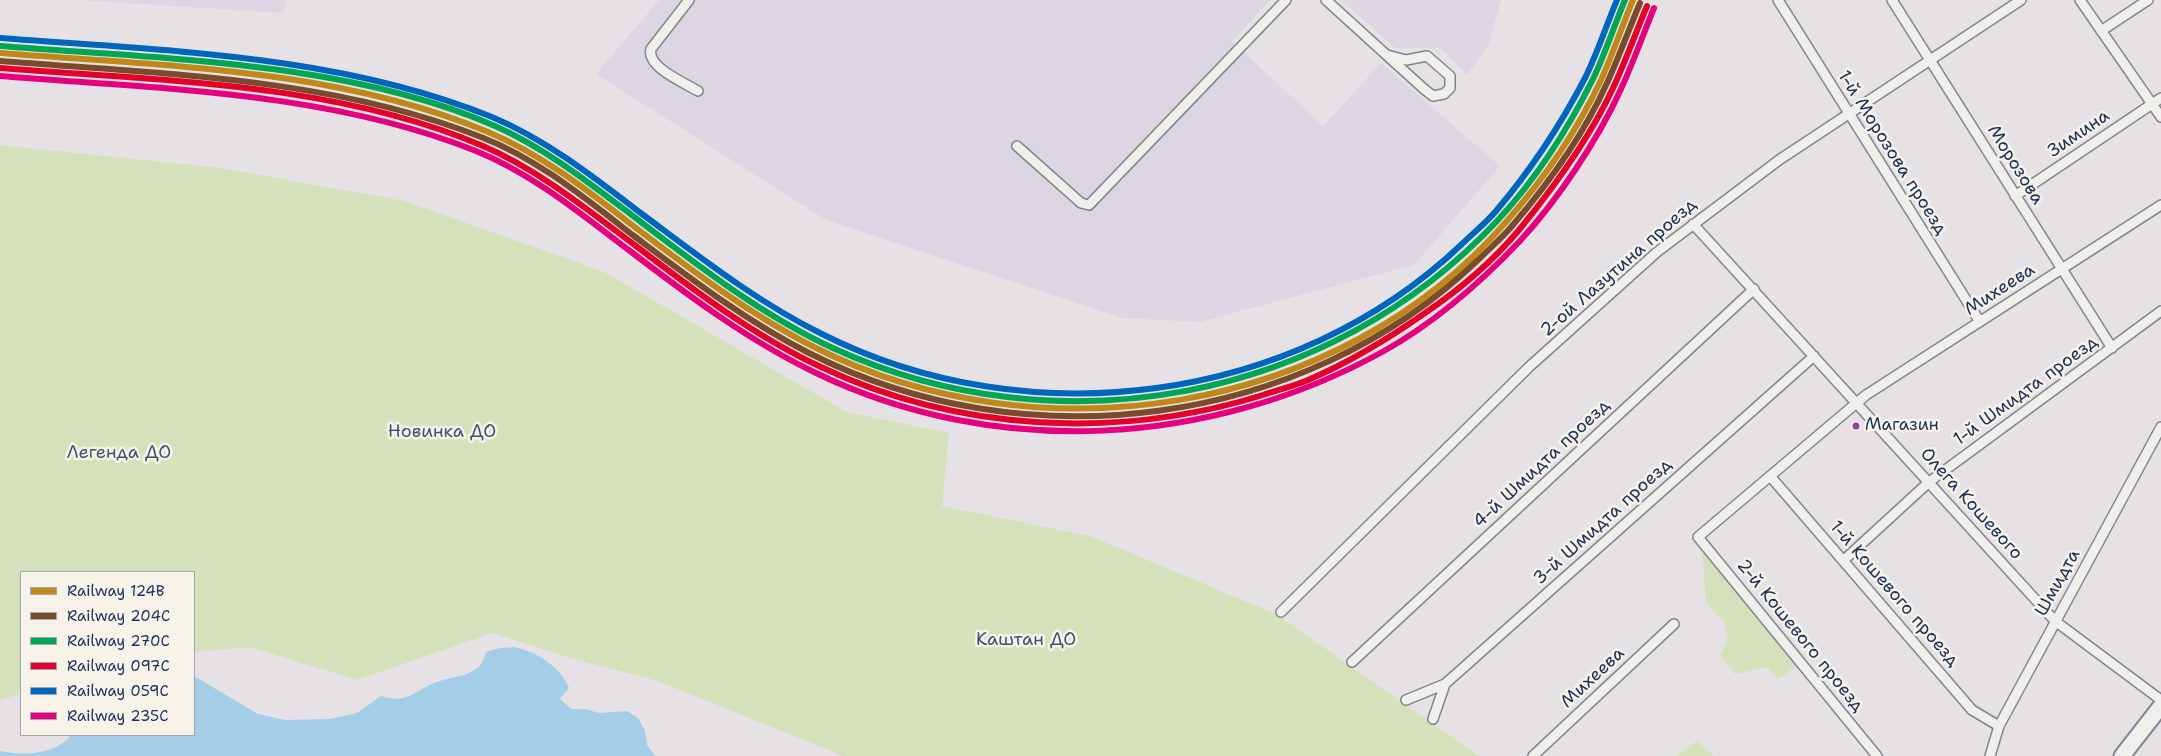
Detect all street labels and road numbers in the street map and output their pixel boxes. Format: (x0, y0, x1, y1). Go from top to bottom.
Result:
street label: 1-й Морозова проезд (1833, 67, 1951, 239)
street label: Зимина (2044, 105, 2114, 163)
street label: Морозова (1982, 121, 2048, 209)
street label: 2-ой Лазутина проезд (1537, 194, 1701, 342)
street label: Михеева (1961, 259, 2039, 321)
street label: 1-й Шмидта проезд (1950, 331, 2102, 451)
street label: 4-й Шмидта проезд (1469, 395, 1615, 533)
street label: Олега Кошевого (1915, 444, 2027, 564)
street label: 3-й Шмидта проезд (1529, 454, 1677, 590)
street label: 1-й Кошевого проезд (1825, 517, 1963, 671)
street label: Шмидта (2031, 546, 2085, 620)
street label: 2-й Кошевого проезд (1732, 555, 1868, 717)
street label: Михеева (1557, 643, 1629, 713)

